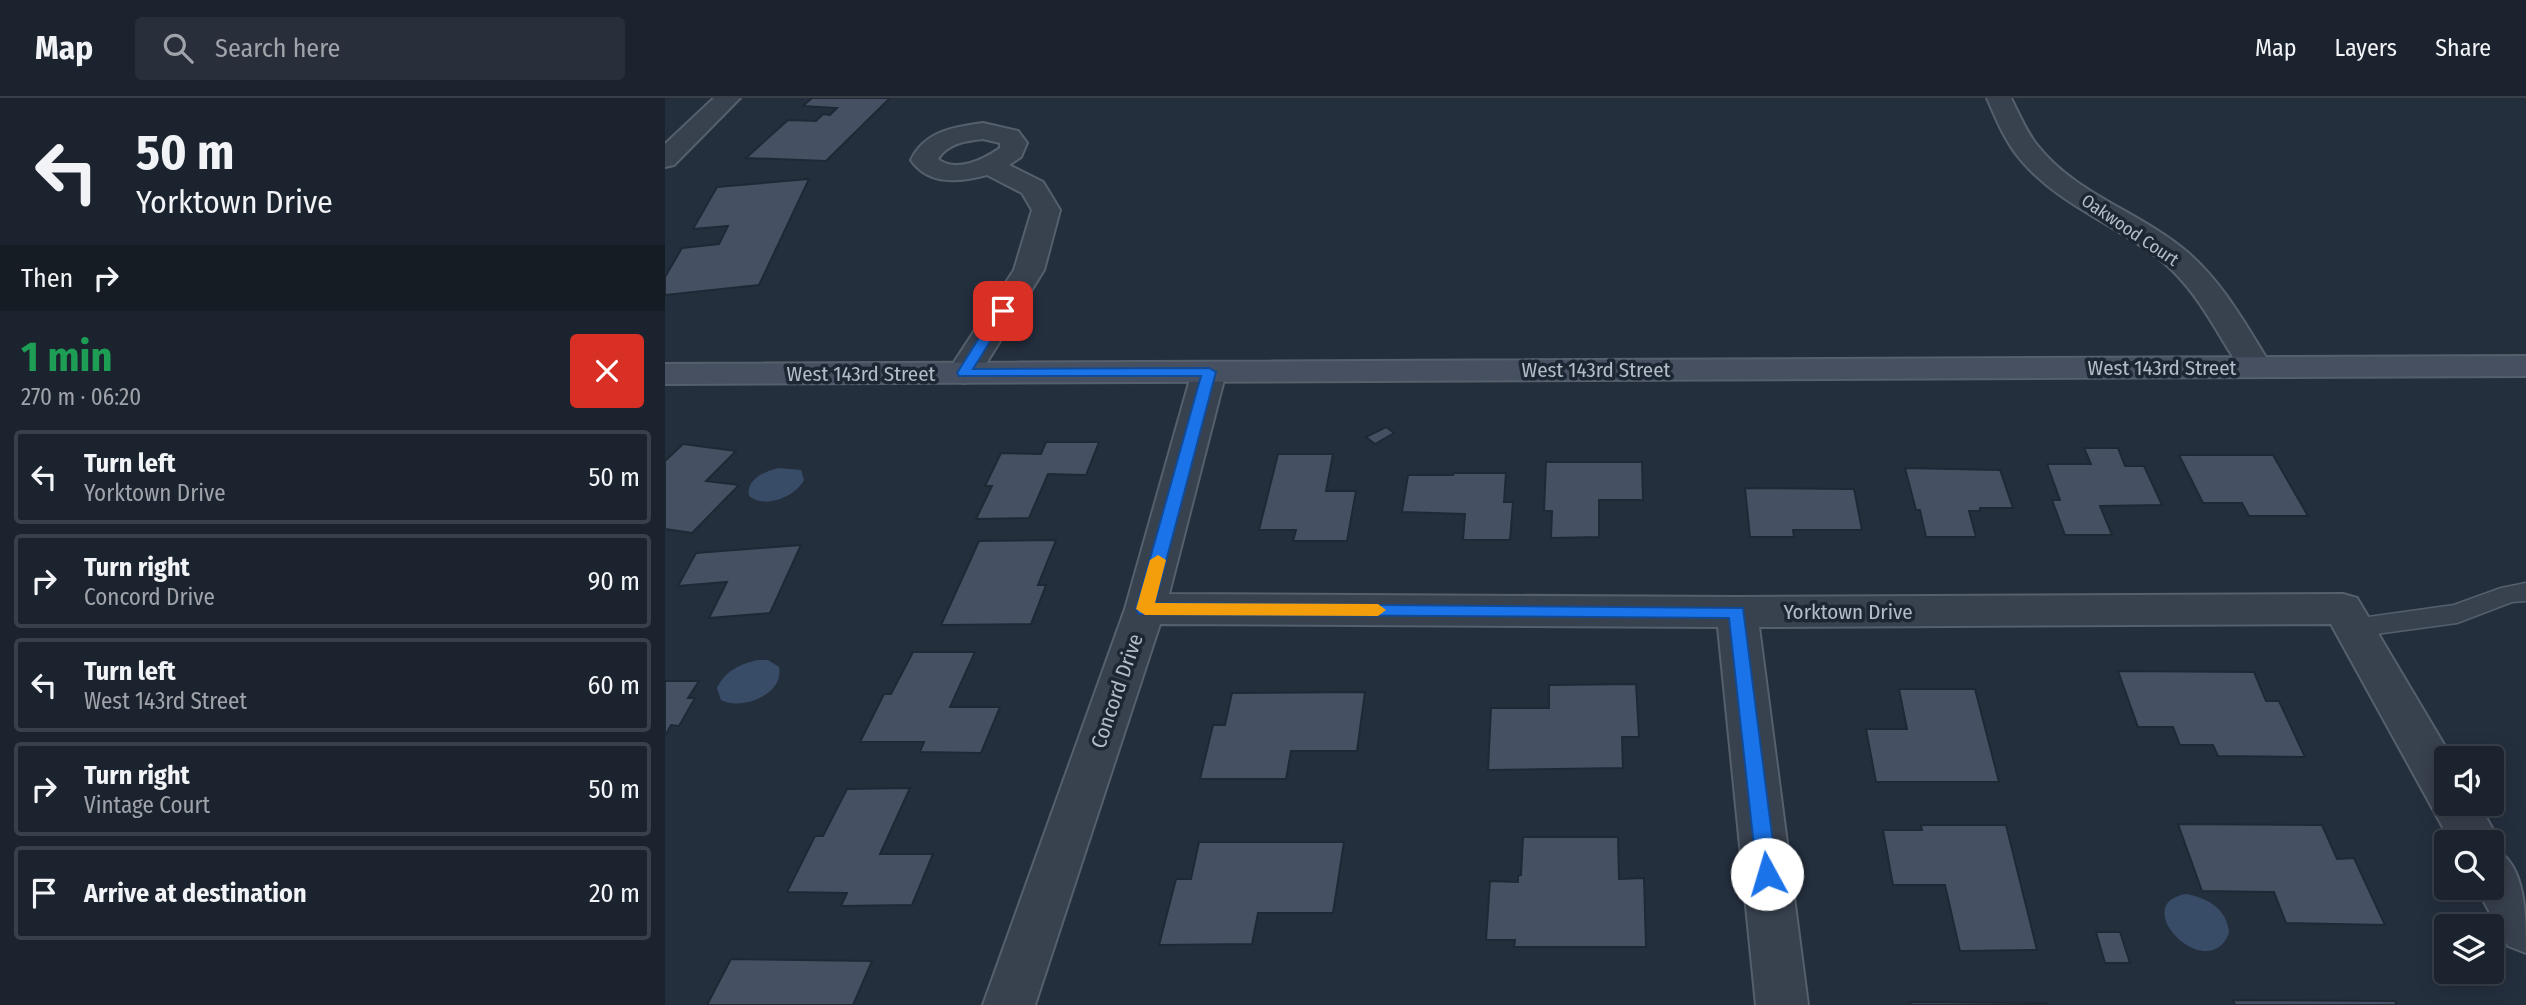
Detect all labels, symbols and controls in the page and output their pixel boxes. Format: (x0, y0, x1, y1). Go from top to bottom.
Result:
search box (135, 17, 625, 80)
text: Map (35, 28, 93, 68)
icon: search (159, 29, 197, 67)
text: Search here (215, 33, 340, 64)
text: Map (2255, 34, 2297, 62)
text: Layers (2335, 34, 2397, 62)
text: Share (2435, 34, 2491, 62)
text: 50 m (136, 123, 234, 182)
icon: left (21, 126, 112, 217)
text: Yorktown Drive (136, 183, 333, 221)
street label: Oakwood Court (2077, 189, 2183, 271)
icon: right (87, 259, 125, 297)
text: Then (21, 263, 73, 294)
pin (973, 281, 1033, 341)
icon: arrive (984, 292, 1022, 330)
text: 1 min (21, 332, 112, 382)
button: close (570, 334, 644, 408)
street label: West 143rd Street (2088, 355, 2237, 381)
street label: West 143rd Street (1522, 357, 1671, 383)
street label: West 143rd Street (787, 361, 936, 387)
text: 270 m · 06:20 (21, 383, 141, 411)
text: Turn left (84, 448, 176, 479)
icon: left (25, 458, 63, 496)
text: 50 m (588, 462, 640, 493)
text: Yorktown Drive (84, 479, 226, 507)
text: Turn right (84, 552, 190, 583)
icon: right (25, 562, 63, 600)
text: 90 m (588, 566, 640, 597)
text: Concord Drive (84, 583, 215, 611)
street label: Yorktown Drive (1783, 599, 1913, 625)
street label: Concord Drive (1085, 630, 1149, 752)
text: Turn left (84, 656, 176, 687)
icon: left (25, 666, 63, 704)
text: 60 m (587, 670, 640, 701)
text: West 143rd Street (84, 687, 247, 715)
map controls (2434, 746, 2504, 984)
button: sound (2434, 746, 2504, 816)
text: Turn right (84, 760, 190, 791)
icon: right (25, 770, 63, 808)
text: 50 m (588, 774, 640, 805)
text: Vintage Court (84, 791, 210, 819)
button: search (2434, 830, 2504, 900)
position arrow (1730, 837, 1804, 911)
icon: arrive (25, 874, 63, 912)
text: Arrive at destination (84, 878, 307, 909)
text: 20 m (589, 878, 640, 909)
button: layers (2434, 914, 2504, 984)

